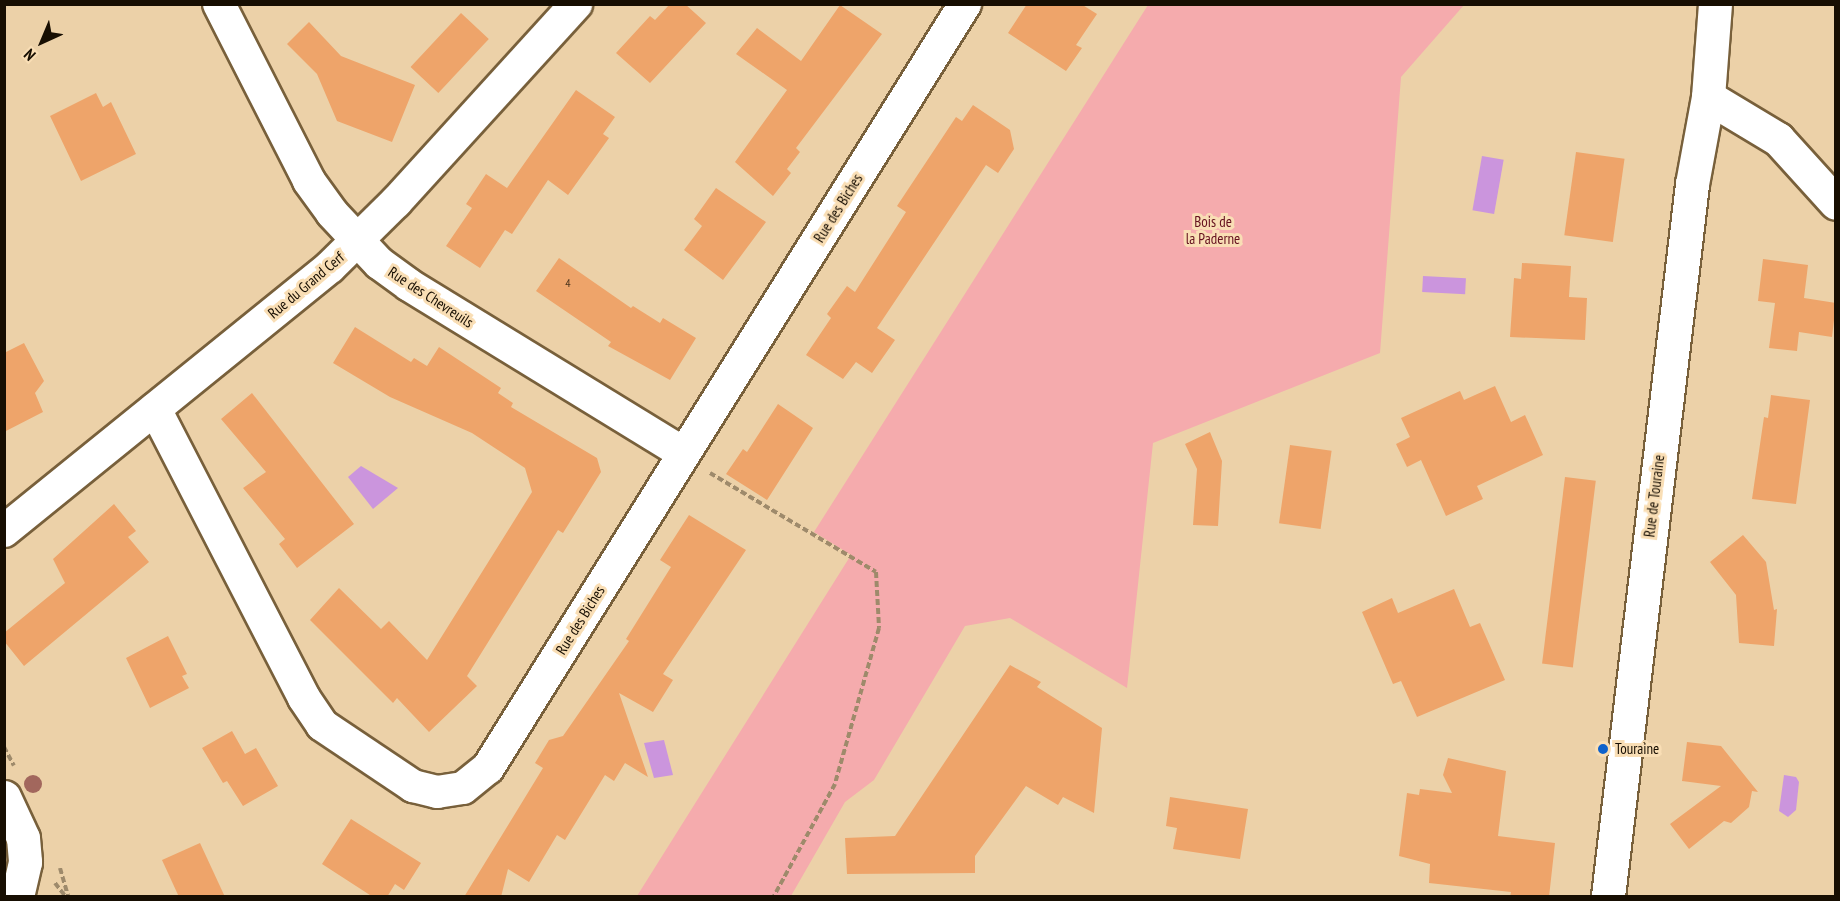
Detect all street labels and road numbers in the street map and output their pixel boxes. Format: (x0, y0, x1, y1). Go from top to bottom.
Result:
street label: Rue des Biches (810, 170, 866, 246)
street label: Rue du Grand Cerf (264, 248, 348, 322)
street label: Rue des Chevreuils (385, 263, 477, 331)
street label: Rue de Touraine (1640, 454, 1668, 538)
street label: Rue des Biches (552, 582, 608, 658)

